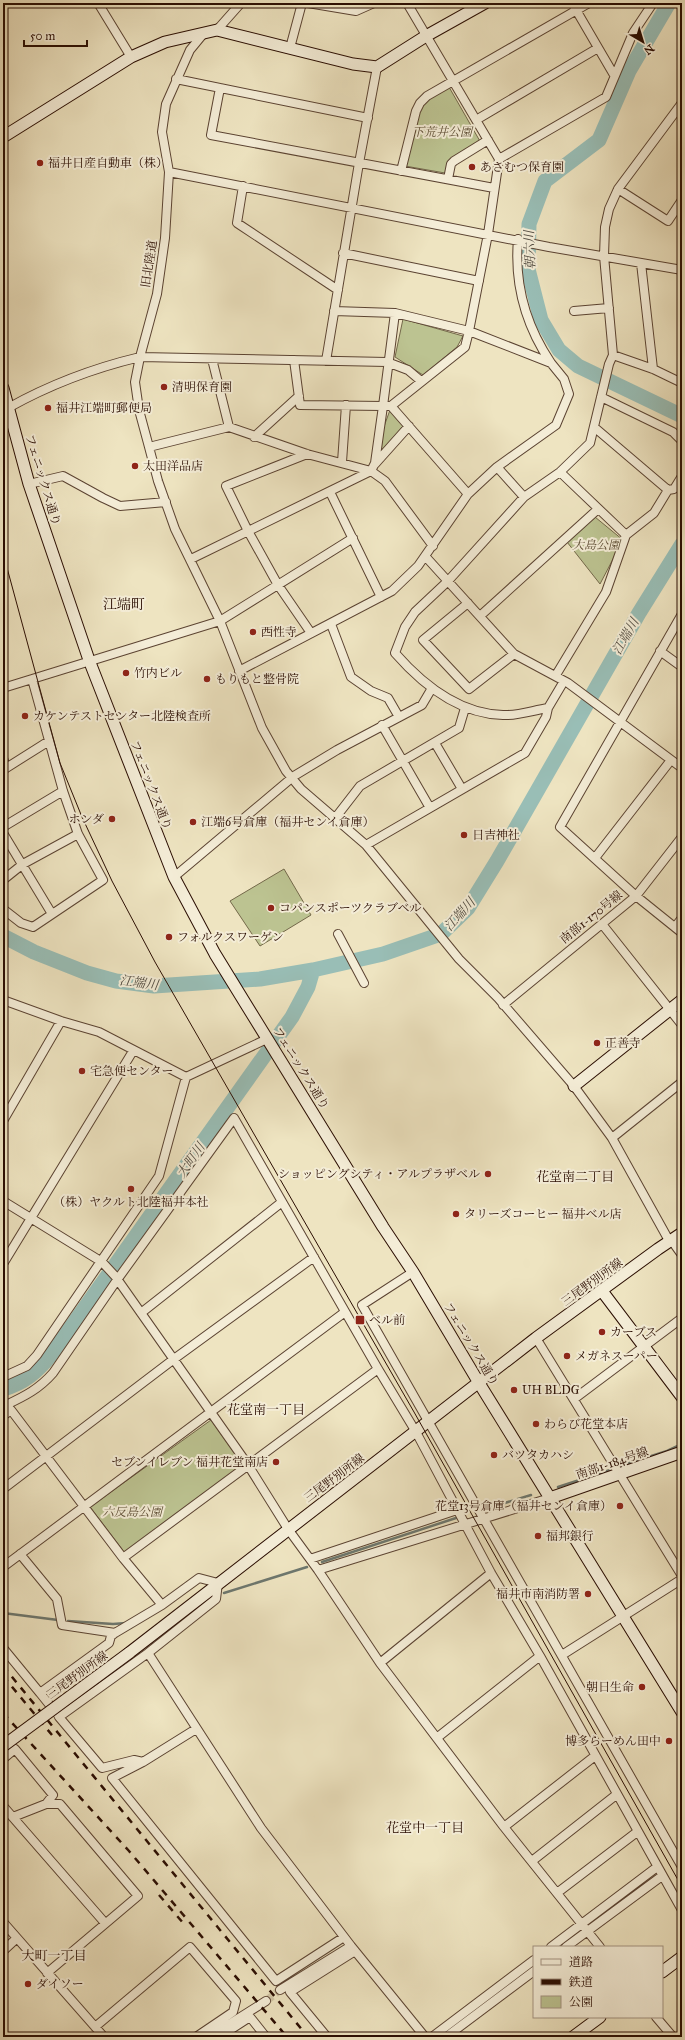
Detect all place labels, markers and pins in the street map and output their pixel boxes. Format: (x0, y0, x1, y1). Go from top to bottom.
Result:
place label: 福井日産自動車（株） (48, 156, 168, 170)
marker: 福井日産自動車（株） (35, 158, 45, 168)
place label: あさむつ保育園 (480, 160, 564, 174)
marker: あさむつ保育園 (467, 162, 477, 172)
place label: 清明保育園 (172, 380, 232, 394)
marker: 清明保育園 (159, 382, 169, 392)
place label: 福井江端町郵便局 (56, 401, 152, 415)
marker: 福井江端町郵便局 (43, 403, 53, 413)
place label: 太田洋品店 (143, 459, 203, 473)
marker: 太田洋品店 (130, 461, 140, 471)
place label: 西性寺 (261, 625, 297, 639)
marker: 西性寺 (248, 627, 258, 637)
place label: 竹内ビル (134, 666, 182, 680)
marker: 竹内ビル (121, 668, 131, 678)
place label: もりもと整骨院 (215, 672, 299, 686)
marker: もりもと整骨院 (202, 674, 212, 684)
place label: カケンテストセンター北陸検査所 (33, 709, 211, 723)
marker: カケンテストセンター北陸検査所 (20, 711, 30, 721)
place label: ホンダ (68, 812, 104, 826)
marker: ホンダ (107, 814, 117, 824)
place label: 江端6号倉庫（福井センイ倉庫） (201, 815, 375, 829)
marker: 江端6号倉庫（福井センイ倉庫） (188, 817, 198, 827)
place label: 日吉神社 (472, 828, 520, 842)
marker: 日吉神社 (459, 830, 469, 840)
place label: コパンスポーツクラブベル (279, 901, 422, 915)
marker: コパンスポーツクラブベル (266, 903, 276, 913)
place label: フォルクスワーゲン (177, 930, 284, 944)
marker: フォルクスワーゲン (164, 932, 174, 942)
place label: 正善寺 (605, 1036, 641, 1050)
marker: 正善寺 (592, 1038, 602, 1048)
place label: 宅急便センター (90, 1064, 174, 1078)
marker: 宅急便センター (77, 1066, 87, 1076)
place label: ショッピングシティ・アルプラザベル (278, 1167, 480, 1181)
marker: ショッピングシティ・アルプラザベル (483, 1169, 493, 1179)
marker: （株）ヤクルト北陸福井本社 (126, 1184, 136, 1194)
place label: （株）ヤクルト北陸福井本社 (53, 1195, 209, 1209)
place label: タリーズコーヒー 福井ベル店 (464, 1207, 622, 1221)
marker: タリーズコーヒー 福井ベル店 (451, 1209, 461, 1219)
place label: ベル前 (369, 1313, 405, 1327)
marker: ベル前 (354, 1314, 366, 1326)
place label: カーブス (610, 1325, 657, 1339)
marker: カーブス (597, 1327, 607, 1337)
place label: メガネスーパー (575, 1349, 658, 1363)
marker: メガネスーパー (562, 1351, 572, 1361)
place label: UH BLDG (522, 1383, 580, 1397)
marker: UH BLDG (509, 1385, 519, 1395)
place label: わらび花堂本店 (544, 1417, 628, 1431)
marker: わらび花堂本店 (531, 1419, 541, 1429)
place label: バツタカハシ (502, 1448, 574, 1462)
marker: バツタカハシ (489, 1450, 499, 1460)
place label: セブンイレブン 福井花堂南店 (111, 1455, 268, 1469)
marker: セブンイレブン 福井花堂南店 (271, 1457, 281, 1467)
place label: 花堂13号倉庫（福井センイ倉庫） (435, 1499, 612, 1513)
marker: 花堂13号倉庫（福井センイ倉庫） (615, 1501, 625, 1511)
place label: 福邦銀行 (546, 1529, 594, 1543)
marker: 福邦銀行 (533, 1531, 543, 1541)
place label: 福井市南消防署 (496, 1587, 580, 1601)
marker: 福井市南消防署 (583, 1589, 593, 1599)
place label: 朝日生命 (586, 1680, 634, 1694)
marker: 朝日生命 (637, 1682, 647, 1692)
place label: 博多らーめん田中 (565, 1734, 661, 1748)
marker: 博多らーめん田中 (664, 1736, 674, 1746)
place label: ダイソー (36, 1977, 84, 1991)
marker: ダイソー (23, 1979, 33, 1989)

